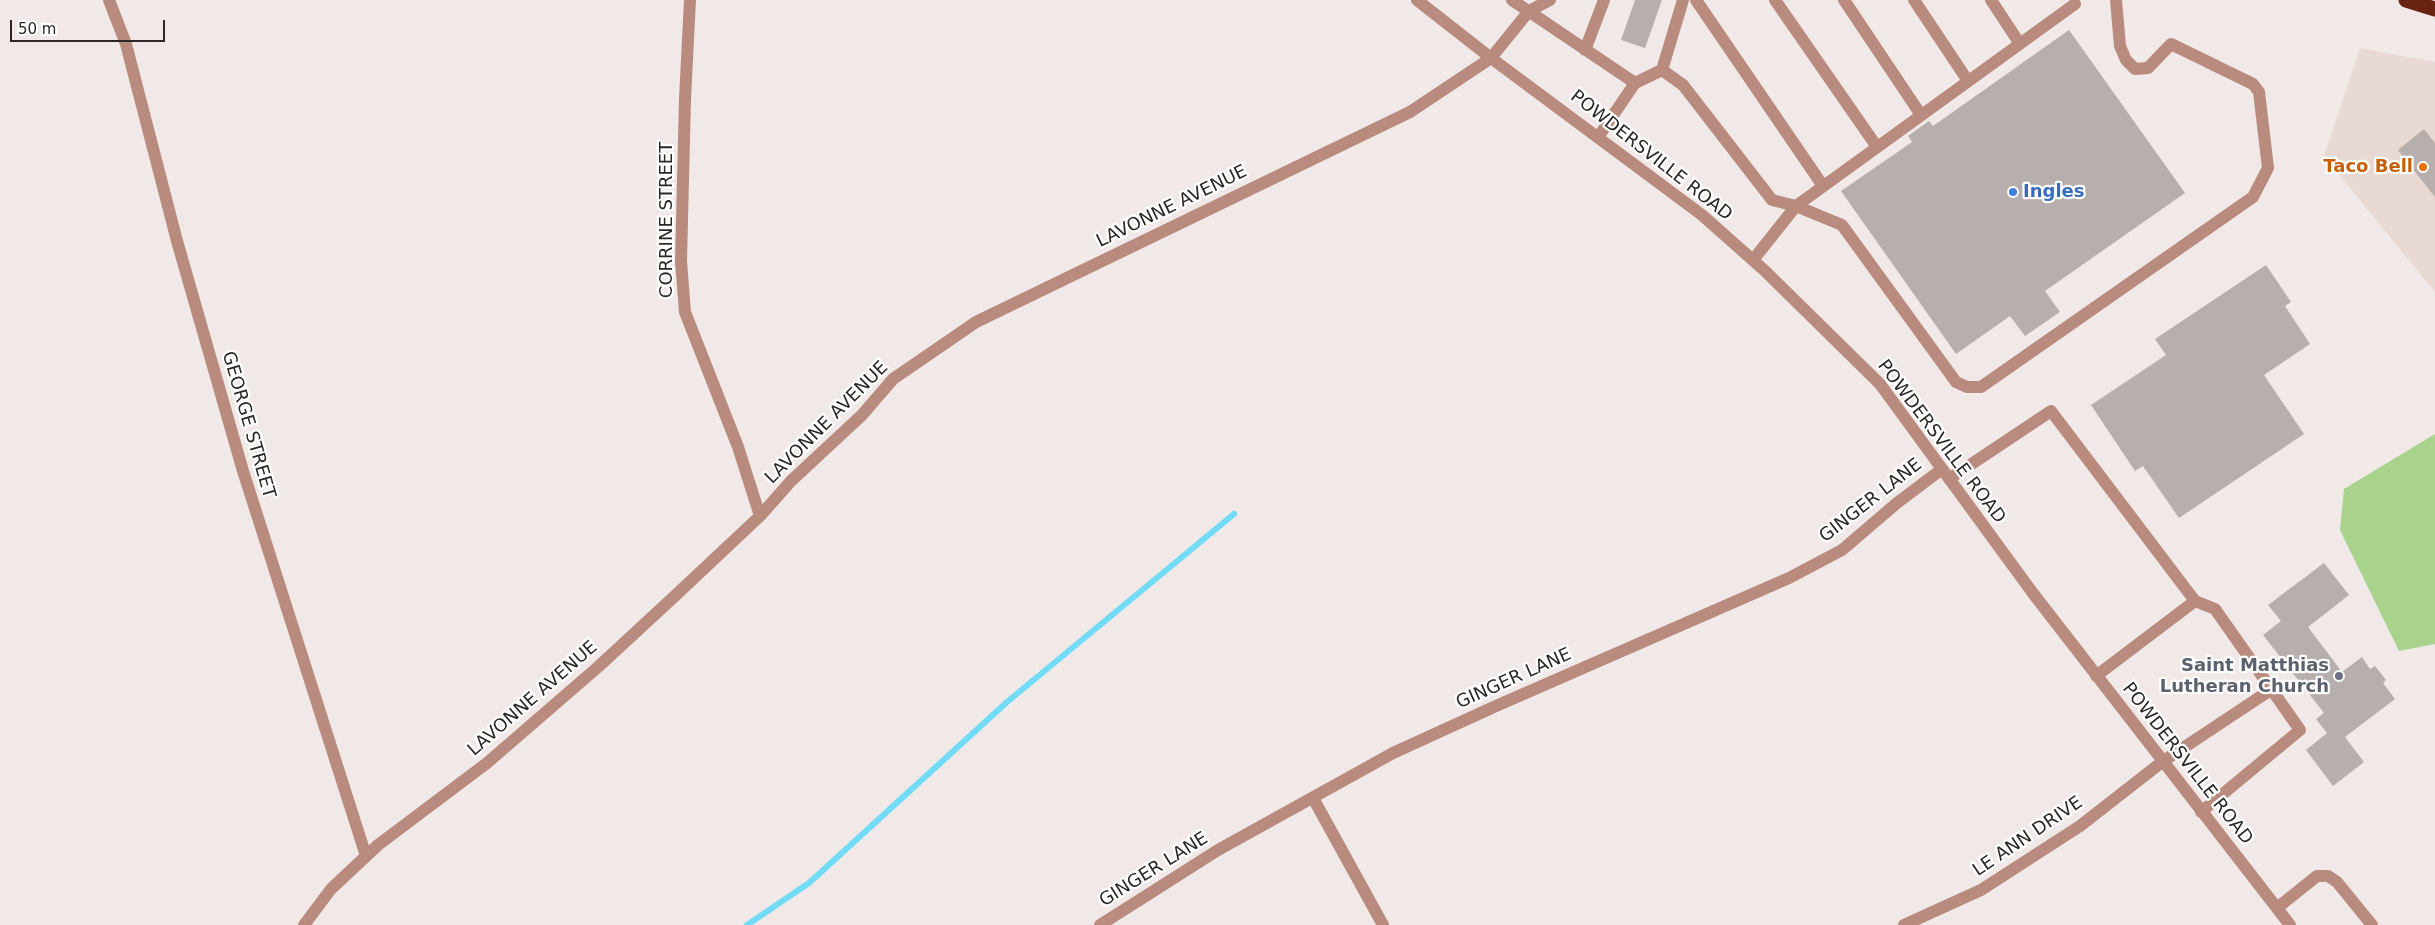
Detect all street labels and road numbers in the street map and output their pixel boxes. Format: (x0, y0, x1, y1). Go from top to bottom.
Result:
street label: POWDERSVILLE ROAD (1566, 86, 1736, 226)
street label: CORRINE STREET (656, 142, 678, 298)
street label: LAVONNE AVENUE (1093, 161, 1251, 253)
street label: GEORGE STREET (217, 349, 279, 501)
street label: POWDERSVILLE ROAD (1872, 356, 2010, 528)
street label: LAVONNE AVENUE (761, 357, 893, 489)
street label: GINGER LANE (1816, 454, 1926, 548)
street label: LAVONNE AVENUE (464, 637, 602, 761)
street label: GINGER LANE (1453, 644, 1575, 714)
street label: POWDERSVILLE ROAD (2117, 679, 2257, 849)
street label: LE ANN DRIVE (1969, 792, 2087, 882)
street label: GINGER LANE (1096, 828, 1212, 912)

